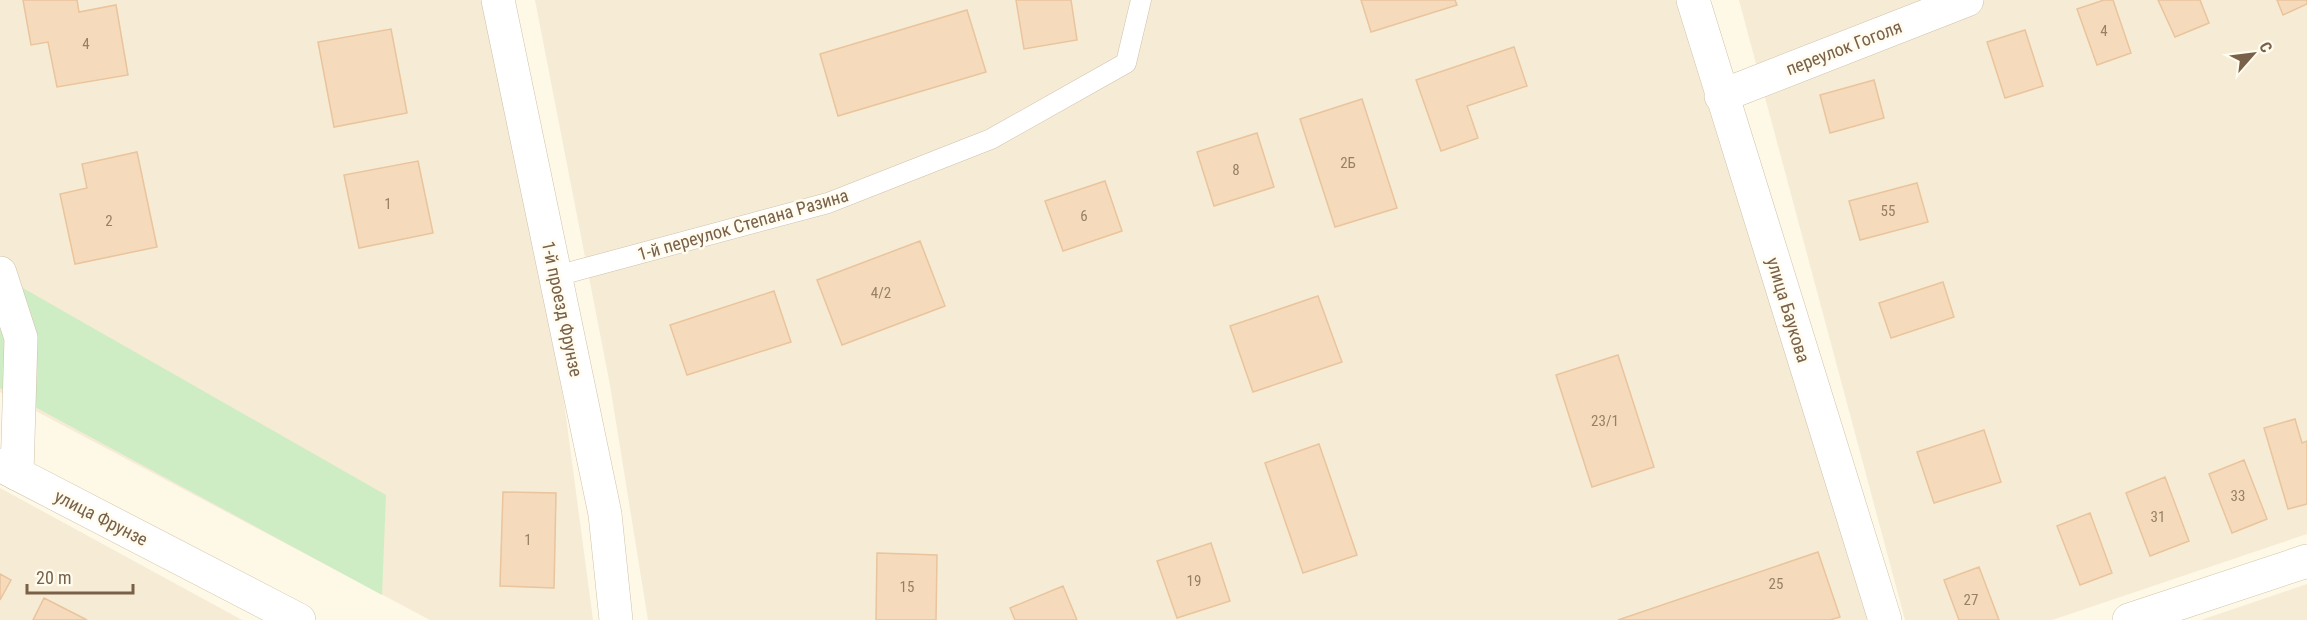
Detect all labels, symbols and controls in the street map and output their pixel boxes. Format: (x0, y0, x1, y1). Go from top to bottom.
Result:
street label: переулок Гоголя (1783, 16, 1905, 79)
house number: 4 (2100, 22, 2108, 40)
north arrow (2223, 24, 2283, 84)
house number: 4 (82, 35, 90, 53)
text: С (2255, 39, 2276, 56)
house number: 2Б (1340, 154, 1356, 172)
house number: 8 (1232, 161, 1240, 179)
street label: 1-й переулок Степана Разина (635, 184, 851, 265)
house number: 1 (384, 195, 392, 213)
house number: 55 (1881, 202, 1895, 220)
house number: 6 (1080, 207, 1088, 225)
house number: 2 (105, 212, 113, 230)
street label: 1-й проезд Фрунзе (538, 239, 587, 379)
street label: улица Баукова (1763, 255, 1814, 365)
house number: 4/2 (871, 284, 891, 302)
house number: 23/1 (1591, 412, 1619, 430)
street label: улица Фрунзе (51, 485, 151, 550)
house number: 33 (2231, 487, 2245, 505)
house number: 31 (2151, 508, 2165, 526)
house number: 1 (524, 531, 532, 549)
scale bar (27, 557, 134, 595)
text: 20 m (36, 567, 71, 588)
house number: 19 (1187, 572, 1201, 590)
house number: 25 (1769, 575, 1783, 593)
house number: 15 (900, 578, 914, 596)
house number: 27 (1964, 591, 1978, 609)

